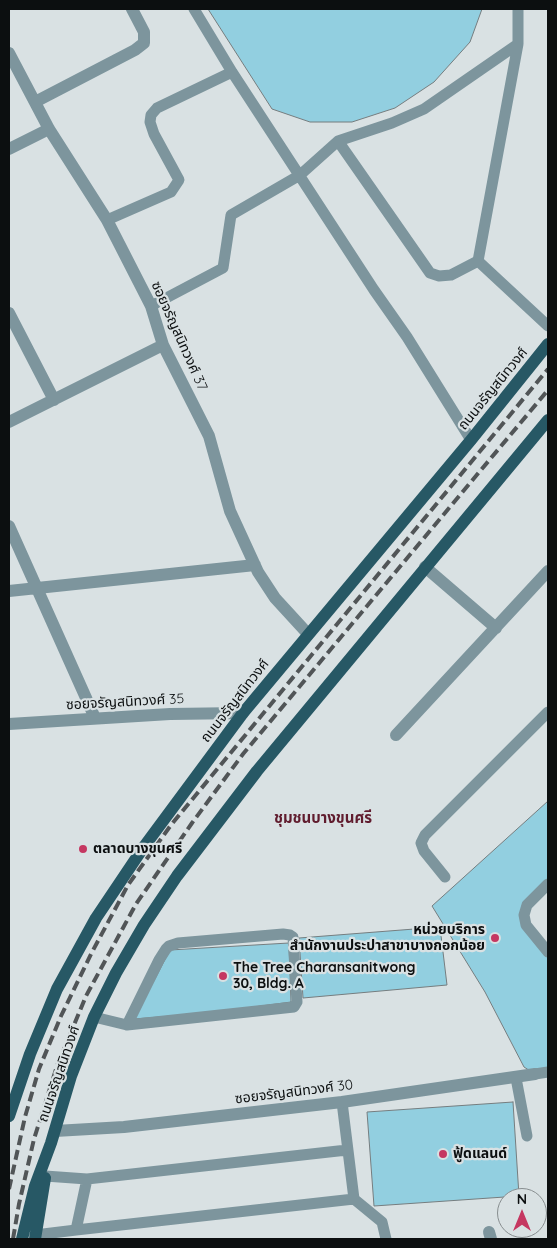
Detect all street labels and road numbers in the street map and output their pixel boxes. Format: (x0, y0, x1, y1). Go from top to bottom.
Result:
street label: ซอยจรัญสนิทวงศ์ 37 (147, 279, 211, 393)
street label: ถนนจรัญสนิทวงศ์ (455, 345, 531, 433)
street label: ถนนจรัญสนิทวงศ์ (197, 656, 273, 746)
street label: ซอยจรัญสนิทวงศ์ 35 (66, 691, 184, 713)
street label: ถนนจรัญสนิทวงศ์ (35, 1024, 83, 1124)
street label: ซอยจรัญสนิทวงศ์ 30 (234, 1076, 354, 1108)

